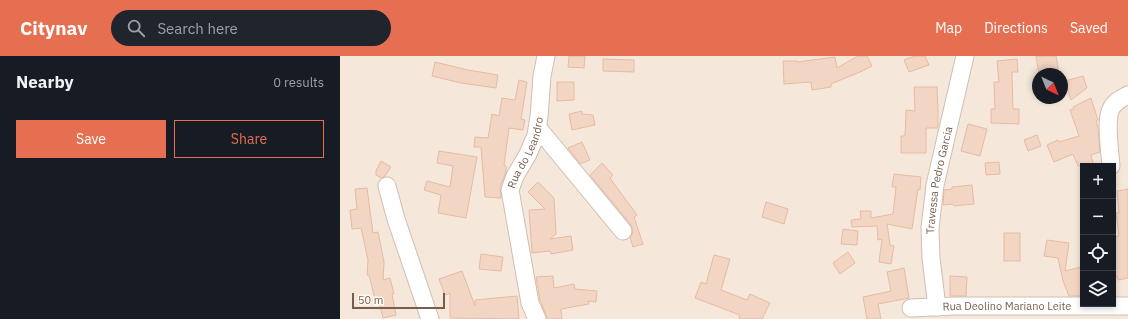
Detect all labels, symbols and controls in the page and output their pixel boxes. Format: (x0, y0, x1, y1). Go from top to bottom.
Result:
search box (111, 10, 391, 46)
text: Citynav (20, 16, 87, 40)
icon: search (125, 17, 147, 39)
text: Search here (157, 19, 238, 38)
text: Map (935, 19, 962, 37)
text: Directions (984, 19, 1048, 37)
text: Saved (1070, 19, 1108, 37)
north arrow (1032, 68, 1068, 104)
text: Nearby (16, 71, 74, 93)
text: 0 results (273, 74, 324, 91)
street label: Rua do Leandro (504, 116, 546, 190)
button: Save (16, 120, 166, 158)
button: Share (174, 120, 324, 158)
street label: Travessa Pedro Garcia (923, 125, 955, 234)
map controls (1080, 163, 1116, 307)
button: + (1080, 163, 1116, 199)
button: − (1080, 199, 1116, 235)
button: locate (1080, 235, 1116, 271)
button: layers (1080, 271, 1116, 307)
scale bar (352, 291, 445, 310)
text: 50 m (358, 293, 383, 307)
street label: Rua Deolino Mariano Leite (942, 299, 1071, 314)

